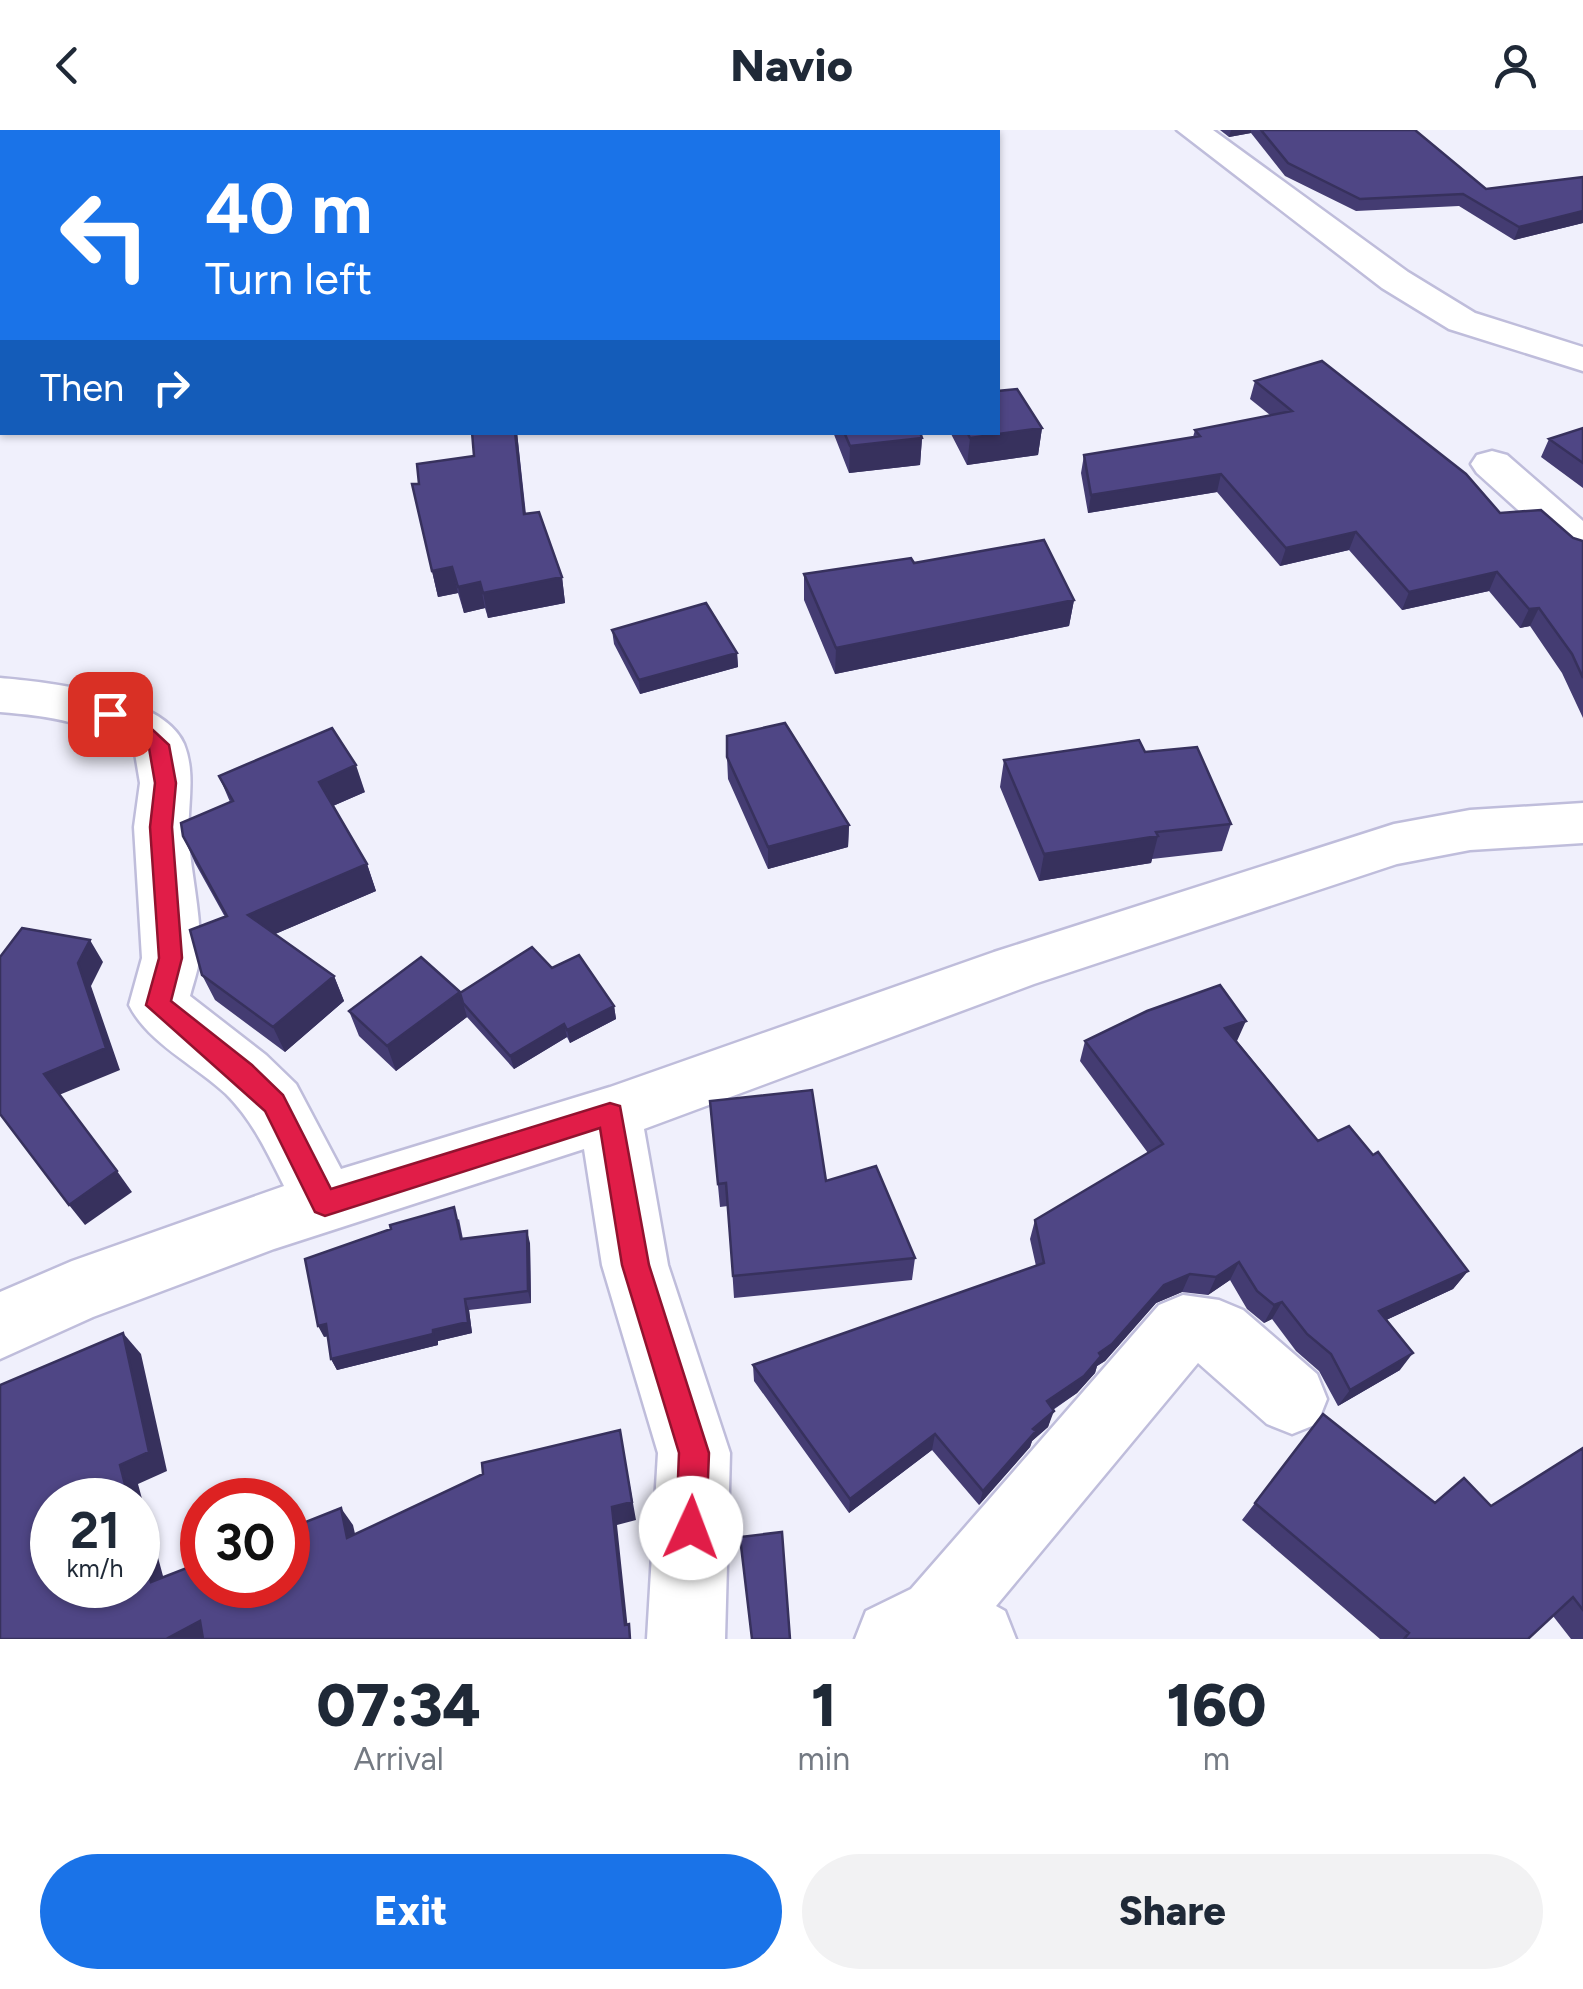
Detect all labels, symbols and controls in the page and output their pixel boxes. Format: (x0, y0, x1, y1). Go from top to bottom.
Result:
icon: back (40, 38, 95, 93)
text: Navio (730, 38, 853, 92)
icon: person (1488, 38, 1543, 93)
text: 40 m (205, 166, 372, 251)
icon: left (40, 170, 170, 300)
text: Turn left (205, 251, 372, 305)
icon: right (144, 360, 199, 415)
text: Then (40, 365, 124, 411)
pin (68, 672, 153, 757)
icon: arrive (83, 687, 138, 742)
position arrow (639, 1476, 743, 1580)
speed limit sign: 30 (180, 1478, 310, 1608)
text: 21 (70, 1500, 120, 1561)
text: km/h (66, 1553, 124, 1583)
text: 07:34 (317, 1669, 481, 1741)
text: 1 (811, 1669, 837, 1741)
text: 160 (1167, 1669, 1266, 1741)
text: Arrival (354, 1740, 444, 1778)
text: min (798, 1740, 850, 1778)
text: m (1203, 1740, 1230, 1778)
button: Exit (40, 1854, 782, 1969)
button: Share (802, 1854, 1543, 1969)

